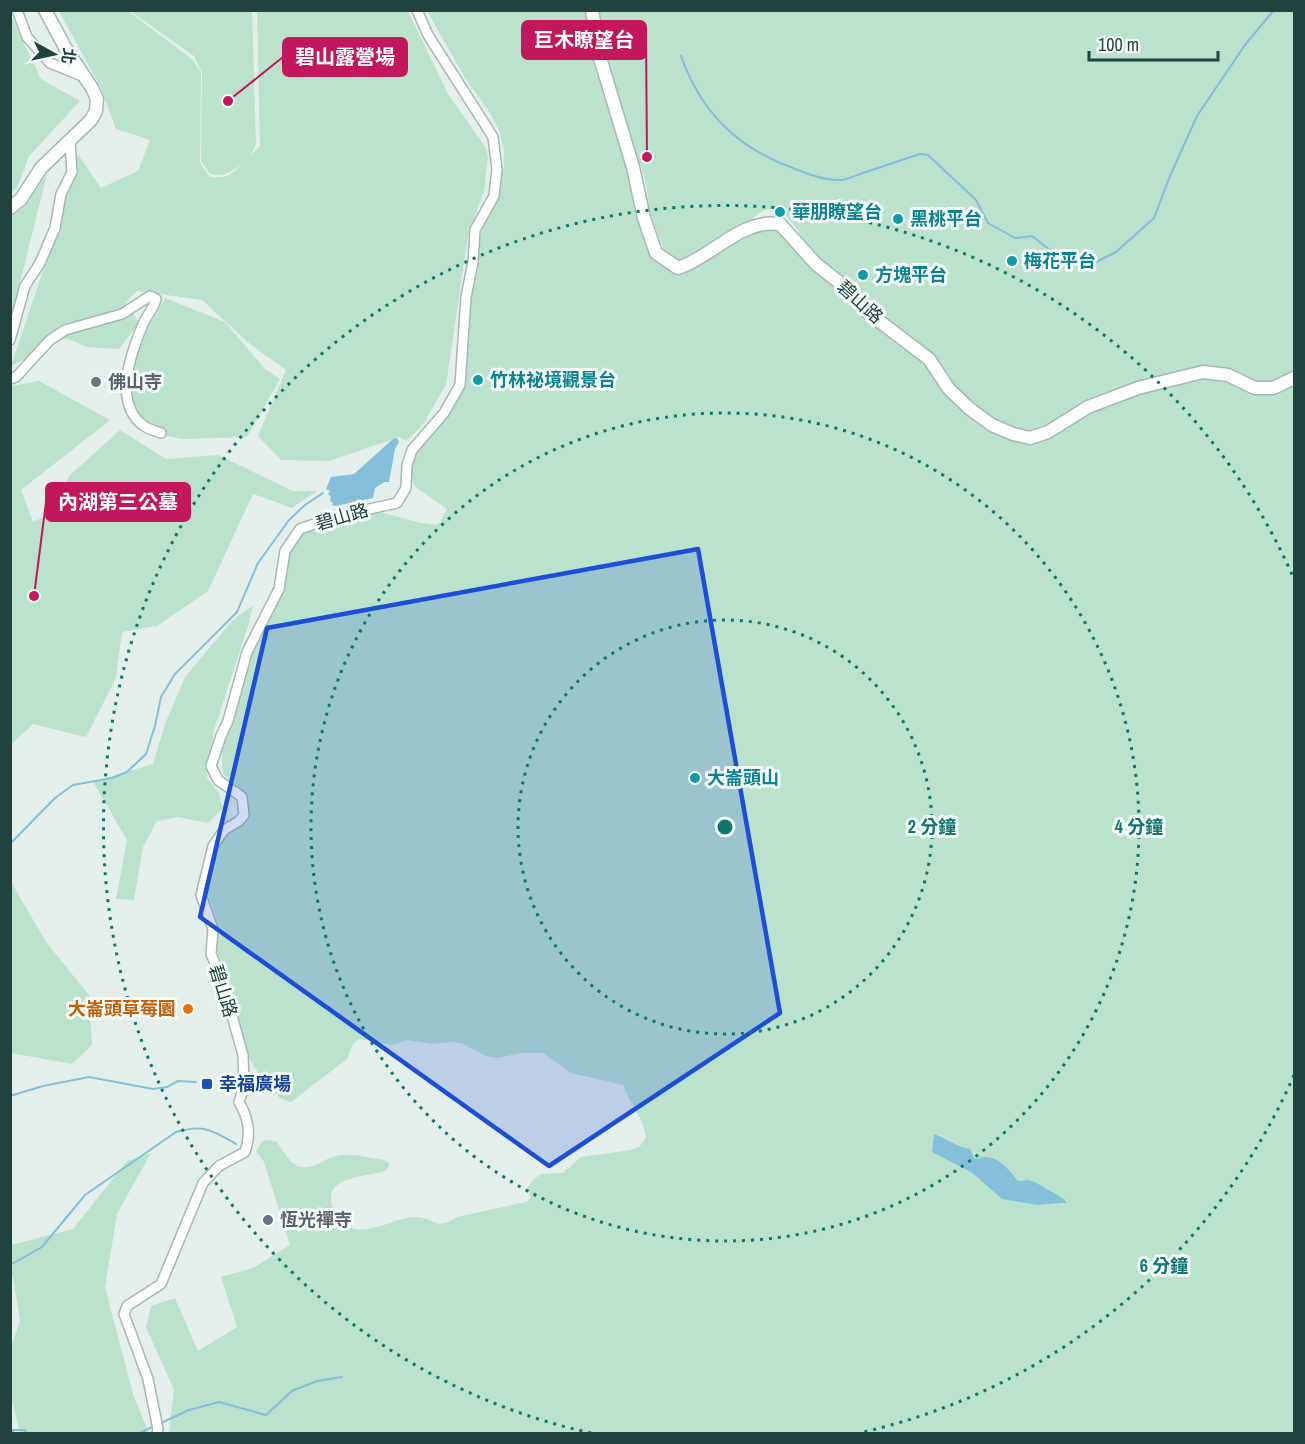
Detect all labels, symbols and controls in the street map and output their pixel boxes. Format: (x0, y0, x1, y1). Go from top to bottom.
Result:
callout: 巨木瞭望台 (522, 21, 646, 59)
north arrow (24, 24, 84, 84)
scale bar (1089, 24, 1218, 62)
text: 巨木瞭望台 (534, 26, 634, 53)
text: 100 m (1098, 32, 1139, 57)
callout: 碧山露營場 (283, 38, 407, 76)
text: 碧山露營場 (295, 43, 395, 70)
text: 北 (57, 47, 81, 66)
place label: 華朋瞭望台 (792, 199, 882, 224)
marker: 華朋瞭望台 (773, 205, 787, 219)
place label: 黑桃平台 (910, 206, 982, 231)
marker: 黑桃平台 (891, 212, 905, 226)
place label: 梅花平台 (1024, 248, 1096, 273)
marker: 梅花平台 (1005, 254, 1019, 268)
place label: 方塊平台 (875, 262, 947, 287)
marker: 方塊平台 (856, 268, 870, 282)
street label: 碧山路 (832, 274, 889, 329)
place label: 竹林祕境觀景台 (490, 367, 616, 392)
place label: 佛山寺 (108, 369, 162, 394)
marker: 竹林祕境觀景台 (471, 373, 485, 387)
marker: 佛山寺 (89, 375, 103, 389)
callout: 內湖第三公墓 (46, 483, 190, 521)
text: 內湖第三公墓 (58, 488, 178, 515)
street label: 碧山路 (312, 497, 371, 536)
place label: 大崙頭山 (707, 765, 779, 790)
marker: 大崙頭山 (688, 771, 702, 785)
text: 2 分鐘 (908, 814, 956, 839)
text: 4 分鐘 (1115, 814, 1163, 839)
centre of rings (715, 817, 735, 837)
street label: 碧山路 (204, 961, 243, 1020)
place label: 大崙頭草莓園 (68, 996, 176, 1021)
marker: 大崙頭草莓園 (181, 1002, 195, 1016)
place label: 幸福廣場 (219, 1071, 291, 1096)
marker: 幸福廣場 (200, 1077, 214, 1091)
place label: 恆光禪寺 (280, 1207, 352, 1232)
marker: 恆光禪寺 (261, 1213, 275, 1227)
text: 6 分鐘 (1140, 1253, 1188, 1278)

